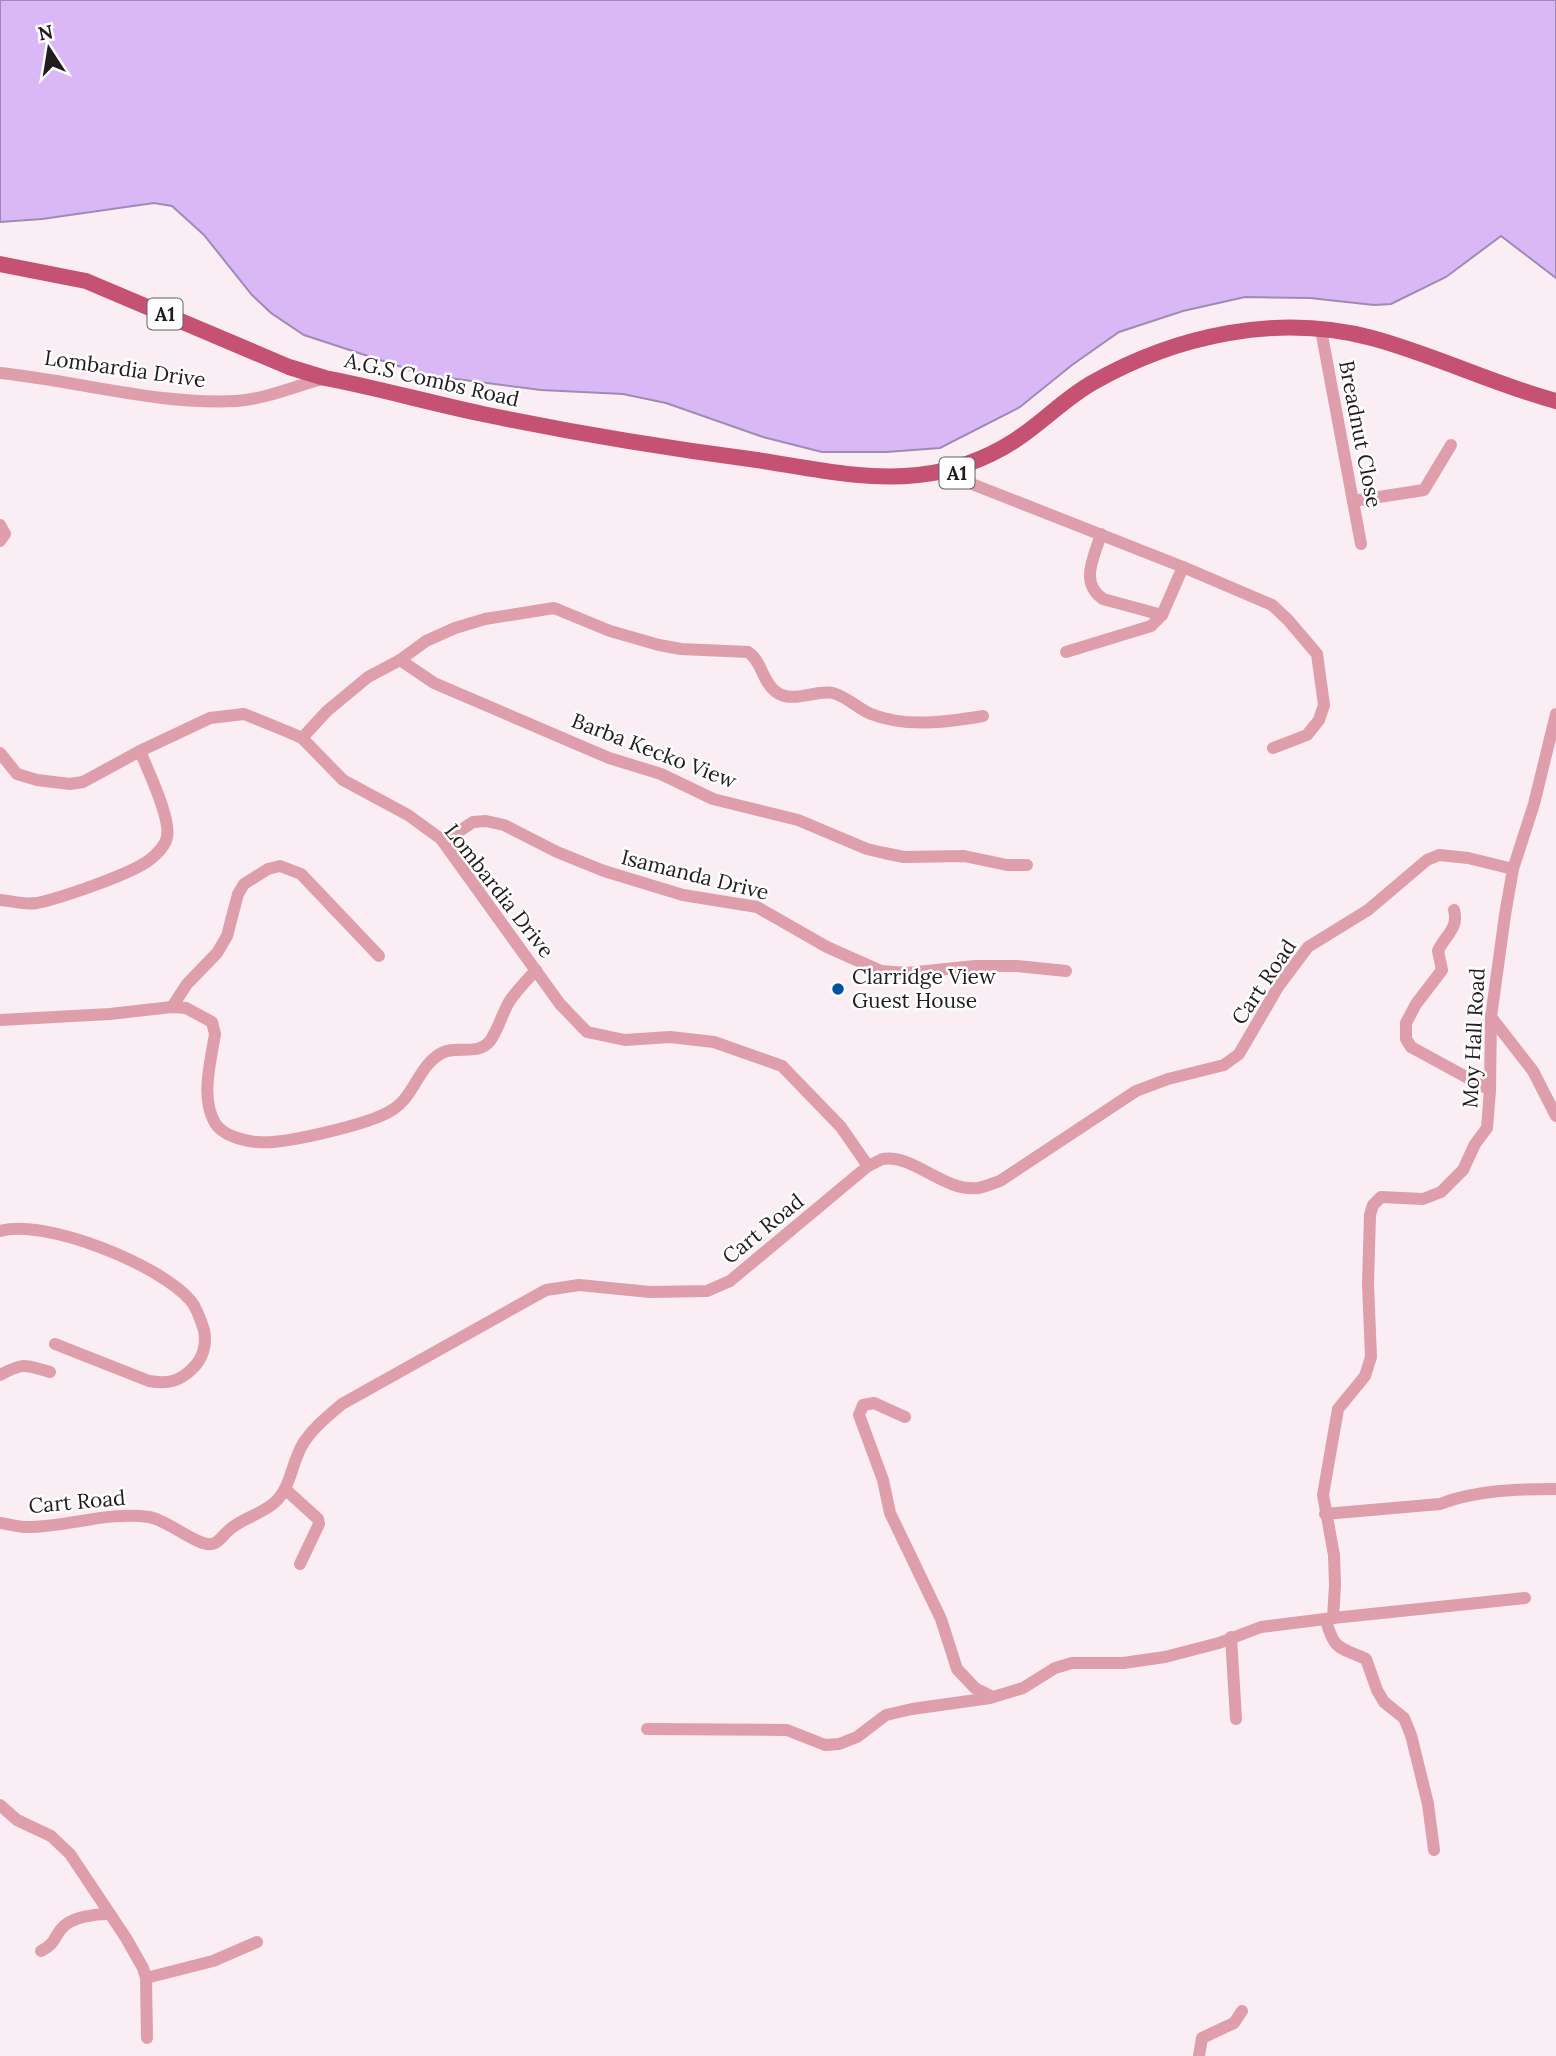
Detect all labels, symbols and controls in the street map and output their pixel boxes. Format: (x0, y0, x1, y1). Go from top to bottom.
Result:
north arrow (14, 14, 84, 84)
text: N (36, 19, 55, 46)
road number: A1 (148, 298, 182, 330)
street label: Lombardia Drive (43, 344, 207, 393)
street label: A.G.S Combs Road (341, 346, 522, 413)
street label: Breadnut Close (1333, 358, 1388, 510)
road number: A1 (940, 458, 974, 488)
street label: Barba Kecko View (568, 707, 741, 794)
street label: Lombardia Drive (439, 818, 560, 963)
street label: Isamanda Drive (618, 843, 772, 906)
street label: Cart Road (1225, 934, 1302, 1030)
place label: Clarridge View Guest House (852, 963, 996, 1014)
street label: Moy Hall Road (1456, 967, 1491, 1109)
marker: Clarridge View Guest House (830, 981, 846, 997)
street label: Cart Road (716, 1188, 809, 1270)
street label: Cart Road (27, 1484, 127, 1519)

